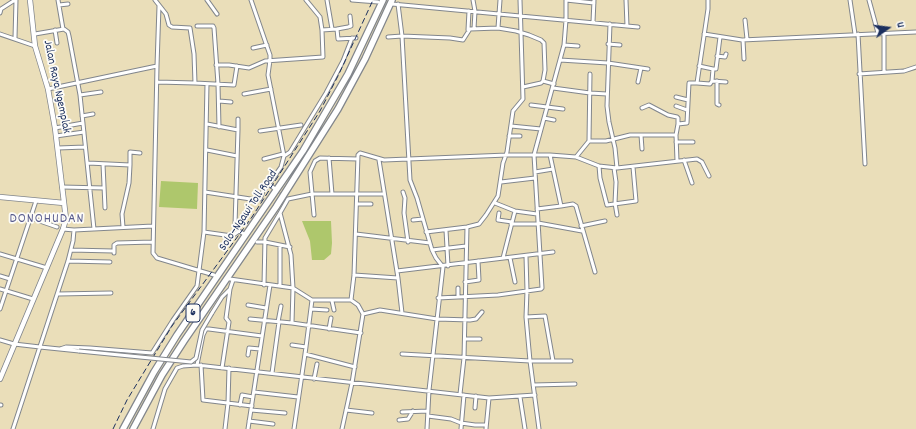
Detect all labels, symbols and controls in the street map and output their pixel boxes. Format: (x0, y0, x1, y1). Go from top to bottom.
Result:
north arrow (868, 8, 908, 48)
text: U (891, 21, 908, 30)
street label: Jalan Raya Ngemplak (39, 39, 73, 135)
street label: Solo–Ngawi Toll Road (217, 168, 281, 254)
district label: DONOHUDAN (10, 212, 84, 228)
road number: 6 (186, 304, 200, 322)

